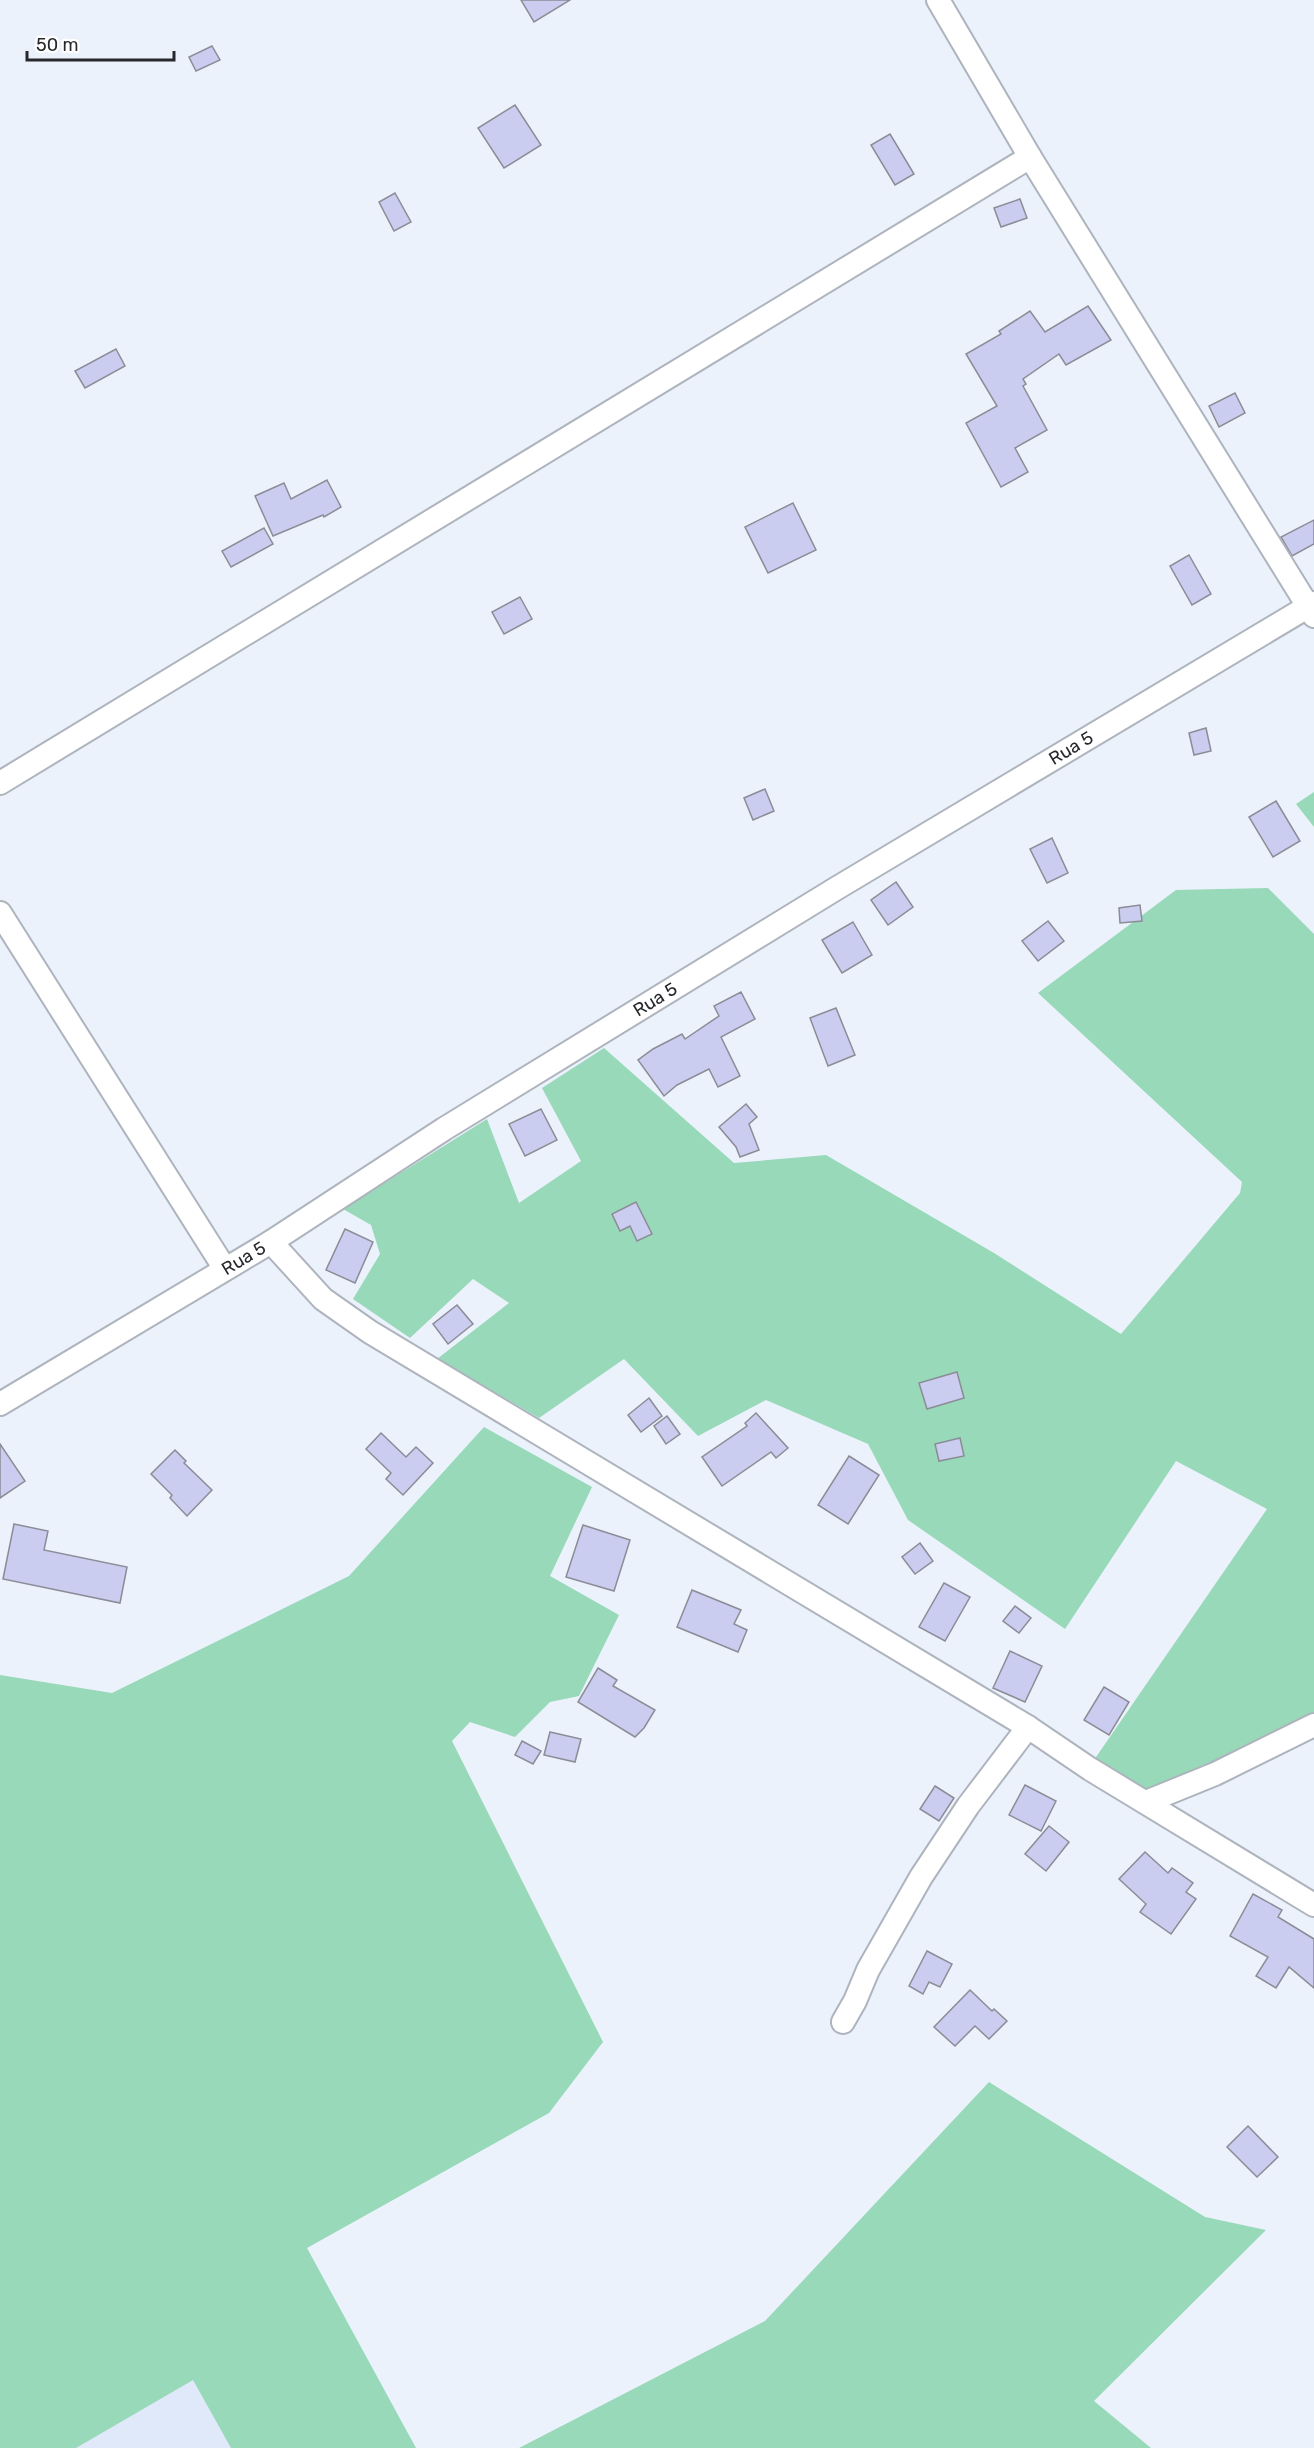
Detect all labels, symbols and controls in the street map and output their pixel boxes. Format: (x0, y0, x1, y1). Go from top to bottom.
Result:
scale bar (27, 24, 174, 62)
text: 50 m (36, 34, 79, 56)
street label: Rua 5 (1045, 726, 1097, 770)
street label: Rua 5 (629, 978, 681, 1021)
street label: Rua 5 (218, 1237, 270, 1280)

